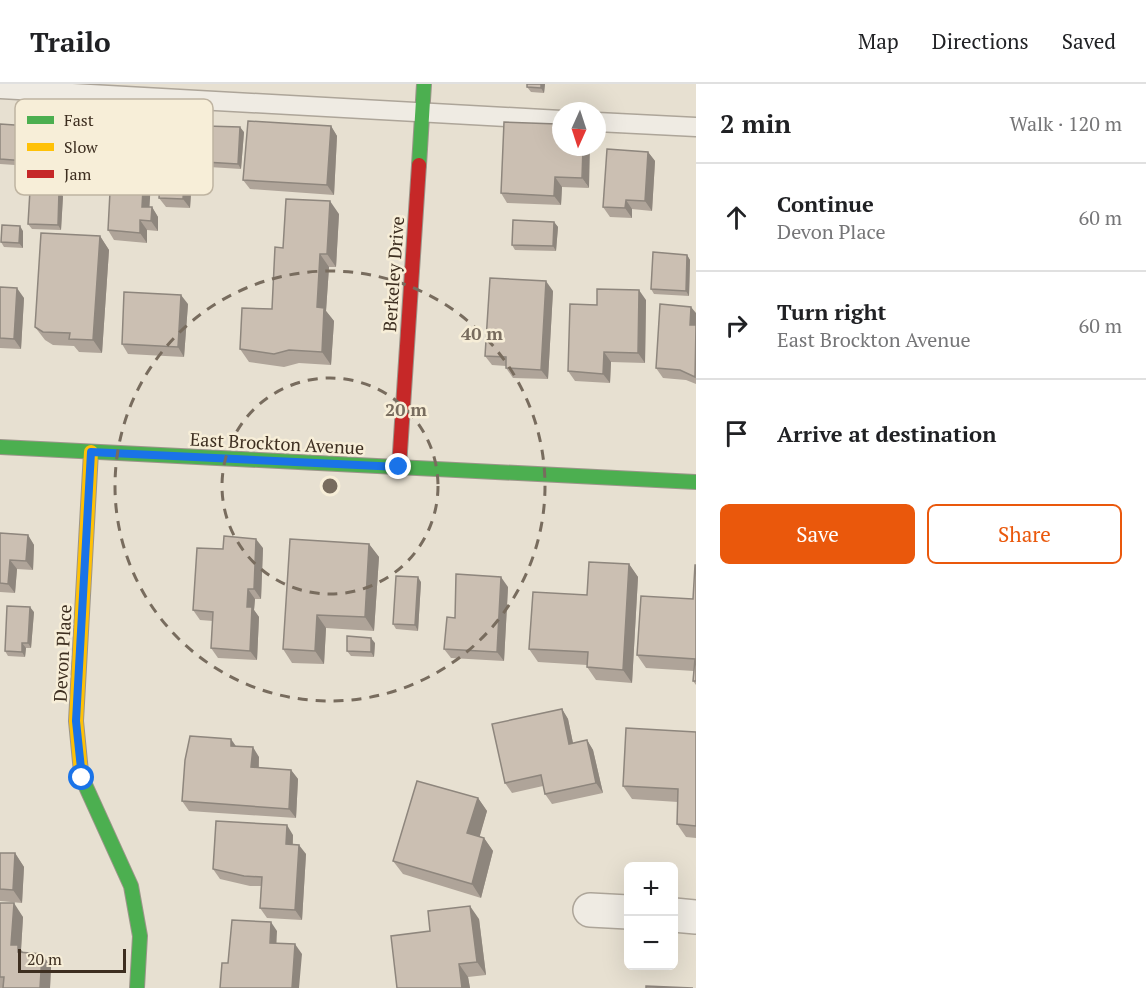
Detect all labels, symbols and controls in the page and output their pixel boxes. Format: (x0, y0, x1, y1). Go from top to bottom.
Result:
text: Trailo (30, 23, 111, 60)
text: Map (858, 27, 899, 55)
text: Directions (932, 27, 1029, 55)
text: Saved (1062, 27, 1116, 55)
legend (15, 99, 213, 195)
north arrow (552, 102, 606, 156)
text: 2 min (720, 106, 791, 140)
text: Fast (64, 109, 94, 131)
text: Walk · 120 m (1010, 110, 1122, 137)
text: Slow (64, 136, 98, 158)
text: Jam (64, 163, 92, 185)
text: Continue (777, 189, 874, 218)
icon: ahead (720, 201, 753, 234)
text: 60 m (1079, 204, 1122, 231)
street label: Berkeley Drive (377, 215, 409, 333)
text: Devon Place (777, 218, 886, 245)
text: Turn right (777, 297, 886, 326)
icon: right (720, 309, 753, 342)
text: 60 m (1079, 312, 1122, 339)
text: 40 m (461, 321, 503, 345)
text: East Brockton Avenue (777, 326, 971, 353)
text: 20 m (385, 397, 427, 421)
icon: arrive (720, 417, 753, 450)
text: Arrive at destination (777, 419, 996, 448)
street label: East Brockton Avenue (189, 426, 365, 460)
route end (385, 453, 411, 479)
centre of rings (320, 476, 340, 496)
button: Save (720, 504, 915, 564)
button: Share (927, 504, 1122, 564)
street label: Devon Place (47, 604, 77, 702)
route start (68, 764, 94, 790)
map controls (624, 862, 678, 970)
button: + (624, 862, 678, 916)
button: − (624, 916, 678, 970)
scale bar (18, 946, 126, 974)
text: 20 m (27, 948, 62, 970)

